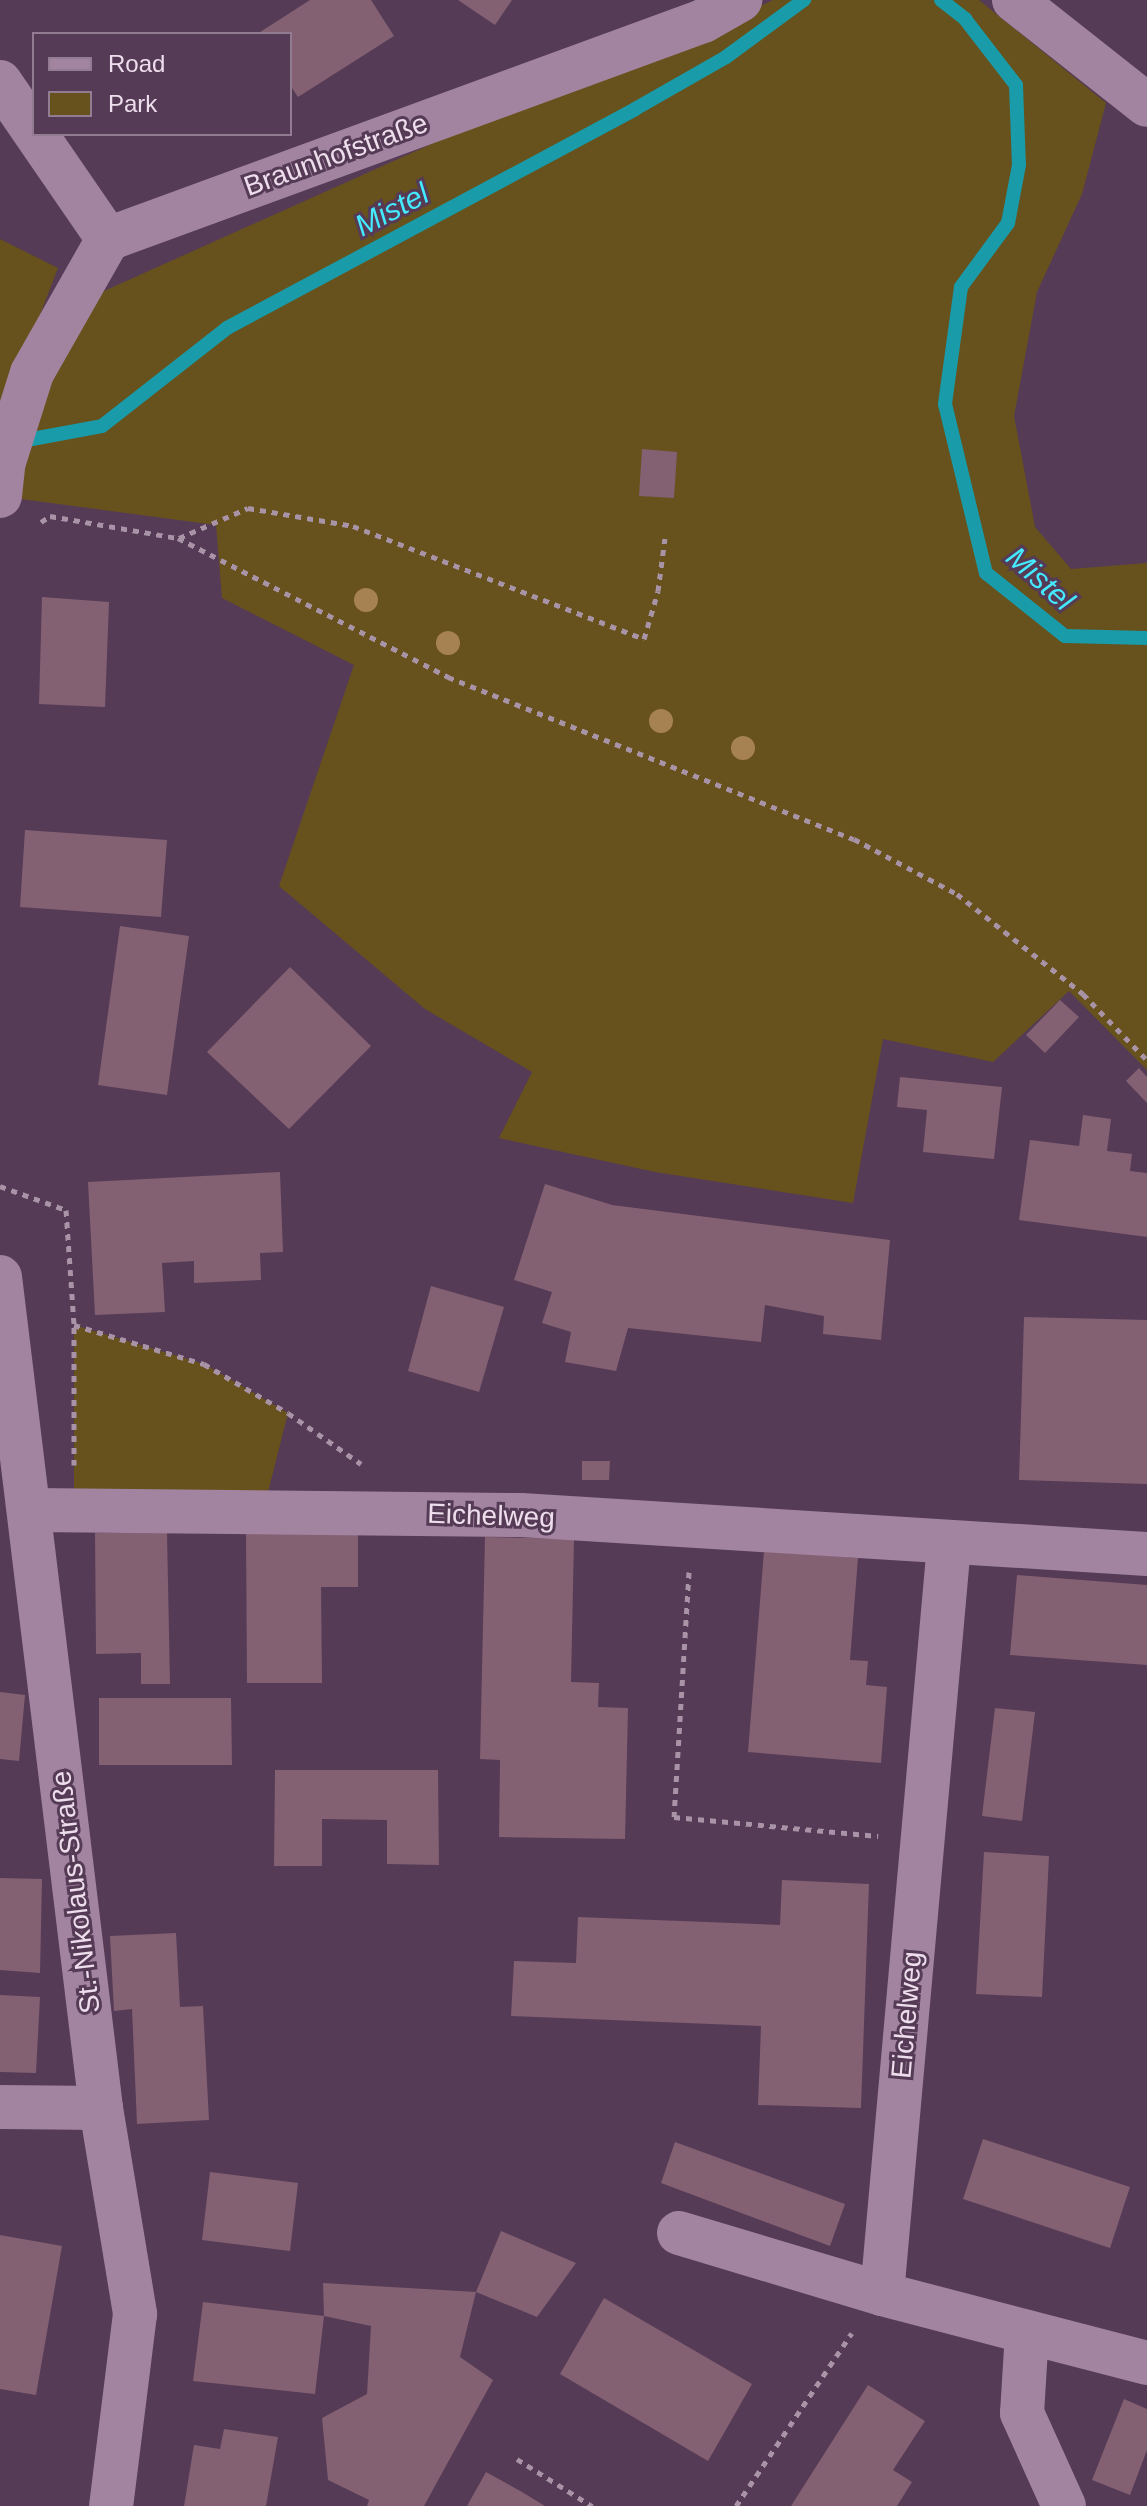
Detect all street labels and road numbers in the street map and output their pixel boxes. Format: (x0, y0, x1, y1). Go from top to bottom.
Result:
street label: Braunhofstraße (240, 106, 432, 204)
street label: Eichelweg (427, 1497, 555, 1535)
street label: St.-Nikolaus-Straße (44, 1769, 108, 2015)
street label: Eichelweg (885, 1950, 929, 2080)

